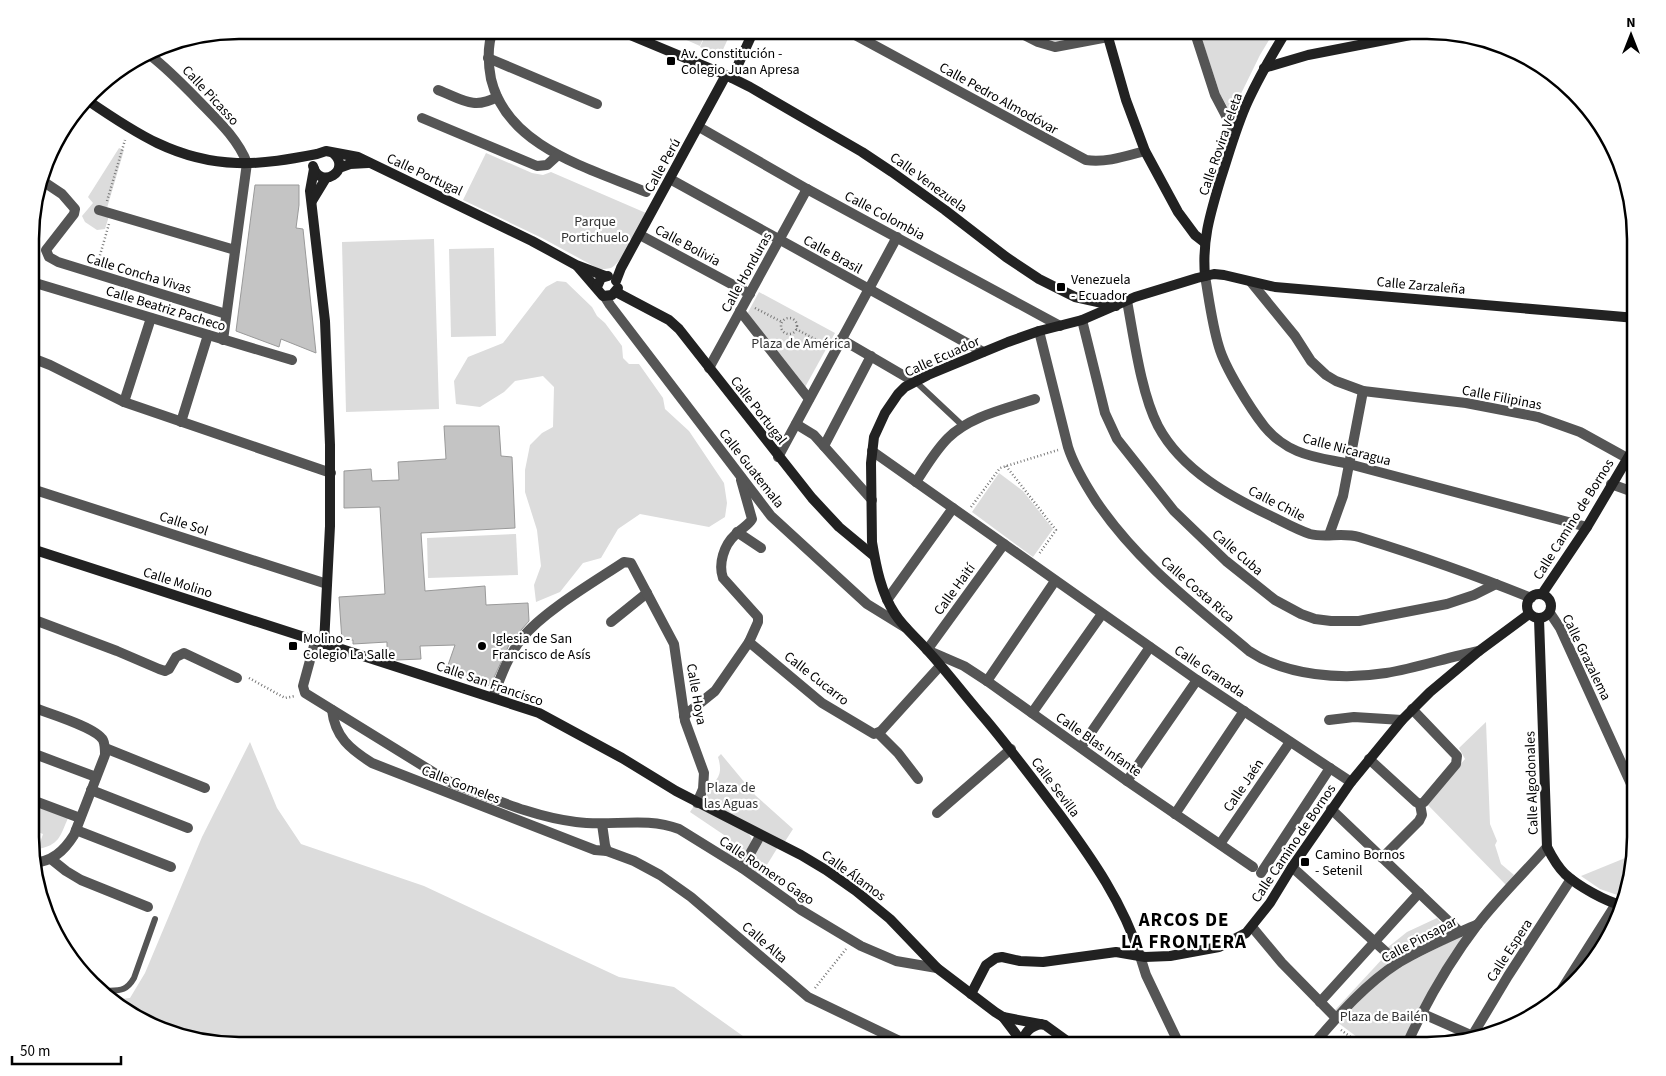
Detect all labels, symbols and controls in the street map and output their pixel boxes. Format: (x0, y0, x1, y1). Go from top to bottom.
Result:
north arrow (1606, 10, 1656, 60)
text: N (1626, 13, 1636, 33)
place label: Av. Constitución - Colegio Juan Apresa (681, 44, 800, 80)
marker: Av. Constitución - Colegio Juan Apresa (665, 55, 677, 67)
street label: Calle Pedro Almodóvar (935, 58, 1062, 140)
street label: Calle Picasso (177, 61, 243, 130)
street label: Calle Rovira Veleta (1194, 90, 1248, 198)
street label: Calle Perú (640, 135, 686, 196)
street label: Calle Venezuela (886, 148, 971, 218)
street label: Calle Portugal (383, 149, 466, 201)
street label: Calle Colombia (841, 186, 928, 245)
park label: Parque Portichuelo (561, 212, 629, 248)
street label: Calle Bolivia (651, 220, 724, 272)
street label: Calle Honduras (717, 229, 777, 316)
street label: Calle Brasil (799, 230, 866, 279)
street label: Calle Concha Vivas (84, 248, 194, 299)
place label: Venezuela - Ecuador (1071, 270, 1131, 306)
street label: Calle Zarzaleña (1376, 272, 1466, 300)
street label: Calle Beatriz Pacheco (103, 281, 228, 337)
marker: Venezuela - Ecuador (1055, 281, 1067, 293)
street label: Calle Ecuador (902, 331, 983, 382)
park label: Plaza de América (751, 334, 851, 354)
street label: Calle Portugal (725, 372, 792, 449)
street label: Calle Filipinas (1460, 380, 1544, 416)
street label: Calle Guatemala (714, 425, 789, 513)
street label: Calle Nicaragua (1300, 429, 1393, 471)
street label: Calle Camino de Bornos (1528, 455, 1619, 584)
street label: Calle Chile (1245, 481, 1309, 527)
street label: Calle Sol (157, 507, 211, 541)
street label: Calle Cuba (1207, 525, 1267, 581)
street label: Calle Costa Rica (1156, 552, 1239, 628)
street label: Calle Haití (929, 559, 981, 620)
street label: Calle Molino (140, 562, 215, 604)
street label: Calle Grazalema (1557, 611, 1616, 704)
place label: Molino - Colegio La Salle (303, 629, 395, 665)
place label: Iglesia de San Francisco de Asís (492, 629, 591, 665)
marker: Molino - Colegio La Salle (287, 640, 299, 652)
marker: Iglesia de San Francisco de Asís (476, 640, 488, 652)
street label: Calle Granada (1170, 641, 1249, 703)
street label: Calle Cucarro (780, 647, 853, 711)
street label: Calle San Francisco (433, 656, 546, 712)
street label: Calle Hoya (681, 662, 711, 726)
street label: Calle Blas Infante (1051, 708, 1145, 782)
street label: Calle Algodonales (1520, 731, 1544, 835)
street label: Calle Sevilla (1026, 753, 1084, 822)
street label: Calle Jaén (1219, 755, 1269, 816)
street label: Calle Gomeles (418, 761, 503, 809)
park label: Plaza de las Aguas (704, 778, 758, 814)
street label: Calle Camino de Bornos (1247, 780, 1341, 907)
street label: Calle Romero Gago (715, 831, 818, 910)
place label: Camino Bornos - Setenil (1315, 845, 1405, 881)
street label: Calle Álamos (817, 846, 890, 906)
marker: Camino Bornos - Setenil (1299, 856, 1311, 868)
district label: ARCOS DE LA FRONTERA (1121, 907, 1247, 956)
street label: Calle Pinsapar (1378, 911, 1461, 968)
street label: Calle Espera (1482, 915, 1538, 986)
street label: Calle Alta (737, 917, 792, 968)
park label: Plaza de Bailén (1340, 1007, 1428, 1027)
scale bar (12, 1034, 121, 1066)
text: 50 m (20, 1041, 50, 1062)

